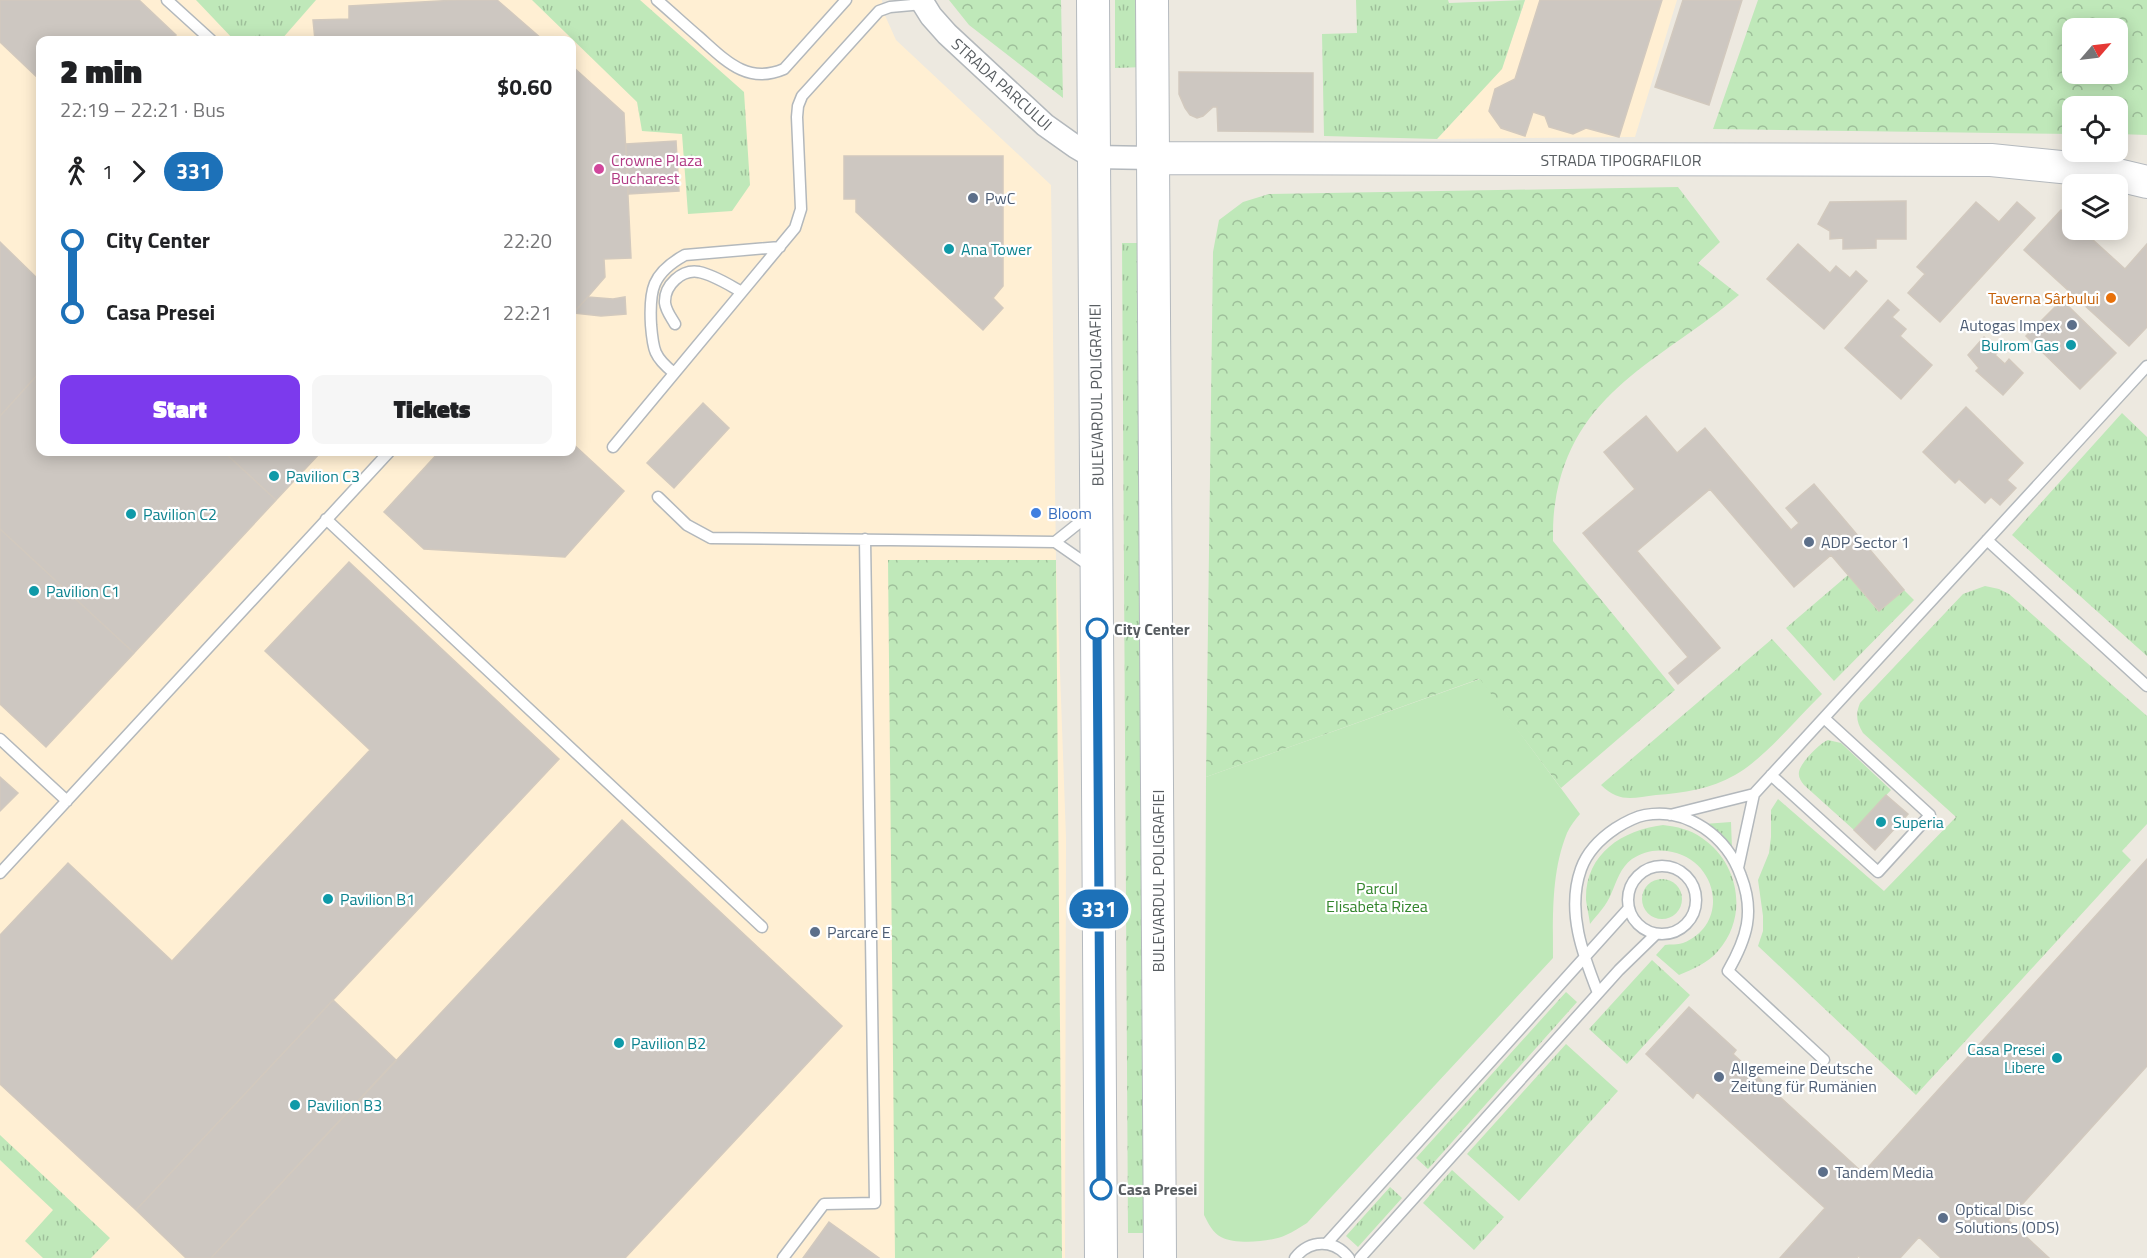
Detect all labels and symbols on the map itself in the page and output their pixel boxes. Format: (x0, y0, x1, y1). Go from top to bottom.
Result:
north arrow (2062, 18, 2128, 84)
street label: STRADA PARCULUI (946, 32, 1058, 136)
place label: Crowne Plaza Bucharest (611, 148, 702, 190)
street label: STRADA TIPOGRAFILOR (1540, 148, 1702, 172)
marker: Crowne Plaza Bucharest (592, 162, 606, 176)
place label: PwC (985, 186, 1016, 210)
marker: PwC (966, 191, 980, 205)
place label: Ana Tower (961, 237, 1032, 261)
marker: Ana Tower (942, 242, 956, 256)
place label: Taverna Sârbului (1988, 286, 2099, 310)
marker: Taverna Sârbului (2104, 291, 2118, 305)
street label: BULEVARDUL POLIGRAFIEI (1082, 303, 1110, 487)
place label: Autogas Impex (1960, 313, 2060, 337)
marker: Autogas Impex (2065, 318, 2079, 332)
place label: Bulrom Gas (1981, 333, 2059, 357)
marker: Bulrom Gas (2064, 338, 2078, 352)
place label: Pavilion C3 (286, 464, 360, 488)
marker: Pavilion C3 (267, 469, 281, 483)
place label: Bloom (1048, 501, 1092, 525)
place label: Pavilion C2 (143, 502, 217, 526)
marker: Bloom (1029, 506, 1043, 520)
marker: Pavilion C2 (124, 507, 138, 521)
place label: ADP Sector 1 (1821, 530, 1910, 554)
marker: ADP Sector 1 (1802, 535, 1816, 549)
place label: Pavilion C1 (46, 579, 120, 603)
marker: Pavilion C1 (27, 584, 41, 598)
place label: City Center (1114, 617, 1190, 641)
marker: City Center (1086, 618, 1108, 640)
street label: BULEVARDUL POLIGRAFIEI (1146, 790, 1170, 972)
place label: Superia (1893, 810, 1944, 834)
marker: Superia (1874, 815, 1888, 829)
park label: Parcul Elisabeta Rizea (1326, 876, 1428, 918)
place label: Pavilion B1 (340, 887, 415, 911)
line badge: 331 (1064, 890, 1134, 928)
marker: Pavilion B1 (321, 892, 335, 906)
place label: Parcare E (827, 920, 891, 944)
marker: Parcare E (808, 925, 822, 939)
place label: Pavilion B2 (631, 1031, 706, 1055)
marker: Pavilion B2 (612, 1036, 626, 1050)
place label: Casa Presei Libere (1967, 1037, 2045, 1079)
marker: Casa Presei Libere (2050, 1051, 2064, 1065)
place label: Allgemeine Deutsche Zeitung für Rumänien (1731, 1056, 1877, 1098)
marker: Allgemeine Deutsche Zeitung für Rumänien (1712, 1070, 1726, 1084)
place label: Pavilion B3 (307, 1093, 382, 1117)
marker: Pavilion B3 (288, 1098, 302, 1112)
place label: Tandem Media (1835, 1160, 1933, 1184)
marker: Tandem Media (1816, 1165, 1830, 1179)
place label: Casa Presei (1118, 1177, 1198, 1201)
marker: Casa Presei (1090, 1178, 1112, 1200)
place label: Optical Disc Solutions (ODS) (1955, 1197, 2059, 1239)
marker: Optical Disc Solutions (ODS) (1936, 1211, 1950, 1225)

